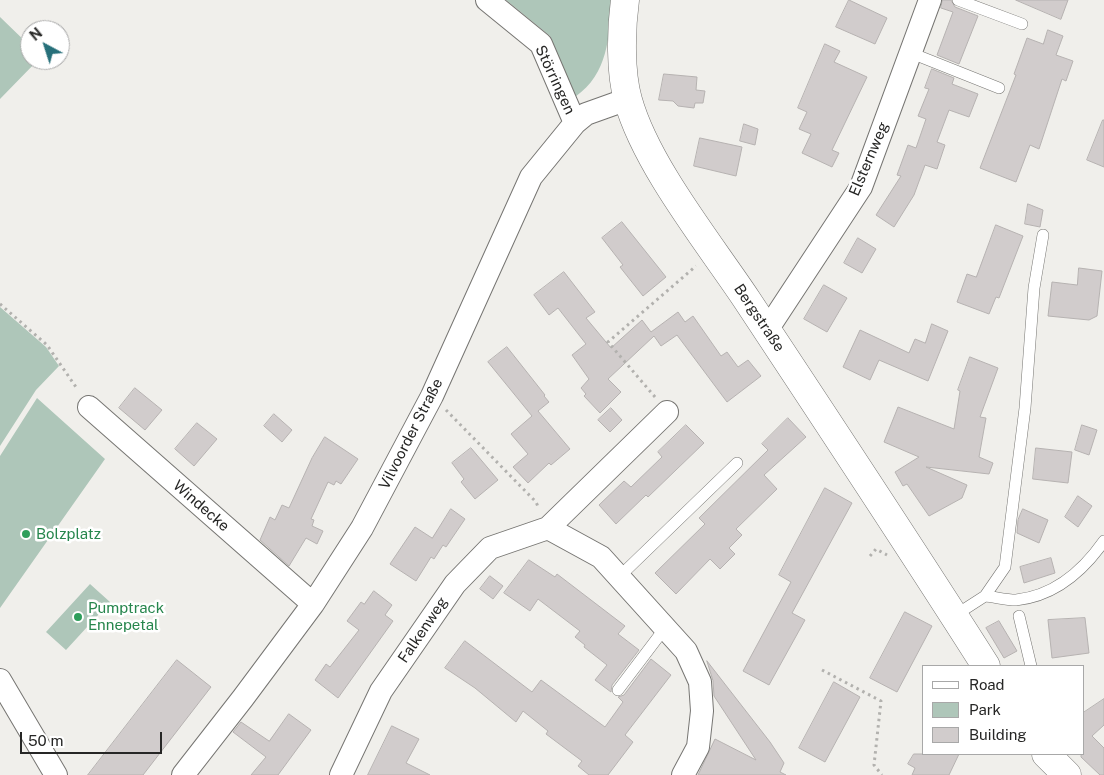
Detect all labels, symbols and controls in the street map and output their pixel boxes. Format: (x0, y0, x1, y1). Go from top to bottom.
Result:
north arrow (20, 20, 70, 70)
text: N (27, 25, 45, 44)
street label: Störringen (531, 43, 579, 117)
street label: Elsternweg (845, 119, 893, 199)
street label: Bergstraße (730, 281, 788, 355)
street label: Vilvoorder Straße (375, 376, 447, 492)
street label: Windecke (169, 477, 233, 535)
place label: Bolzplatz (36, 525, 101, 543)
marker: Bolzplatz (20, 528, 32, 540)
street label: Falkenweg (394, 594, 452, 666)
place label: Pumptrack Ennepetal (88, 599, 164, 634)
marker: Pumptrack Ennepetal (72, 611, 84, 623)
legend (922, 665, 1084, 755)
text: Road (969, 676, 1005, 693)
text: Park (969, 701, 1001, 718)
scale bar (22, 722, 165, 754)
text: Building (969, 726, 1027, 743)
text: 50 m (28, 732, 63, 749)

